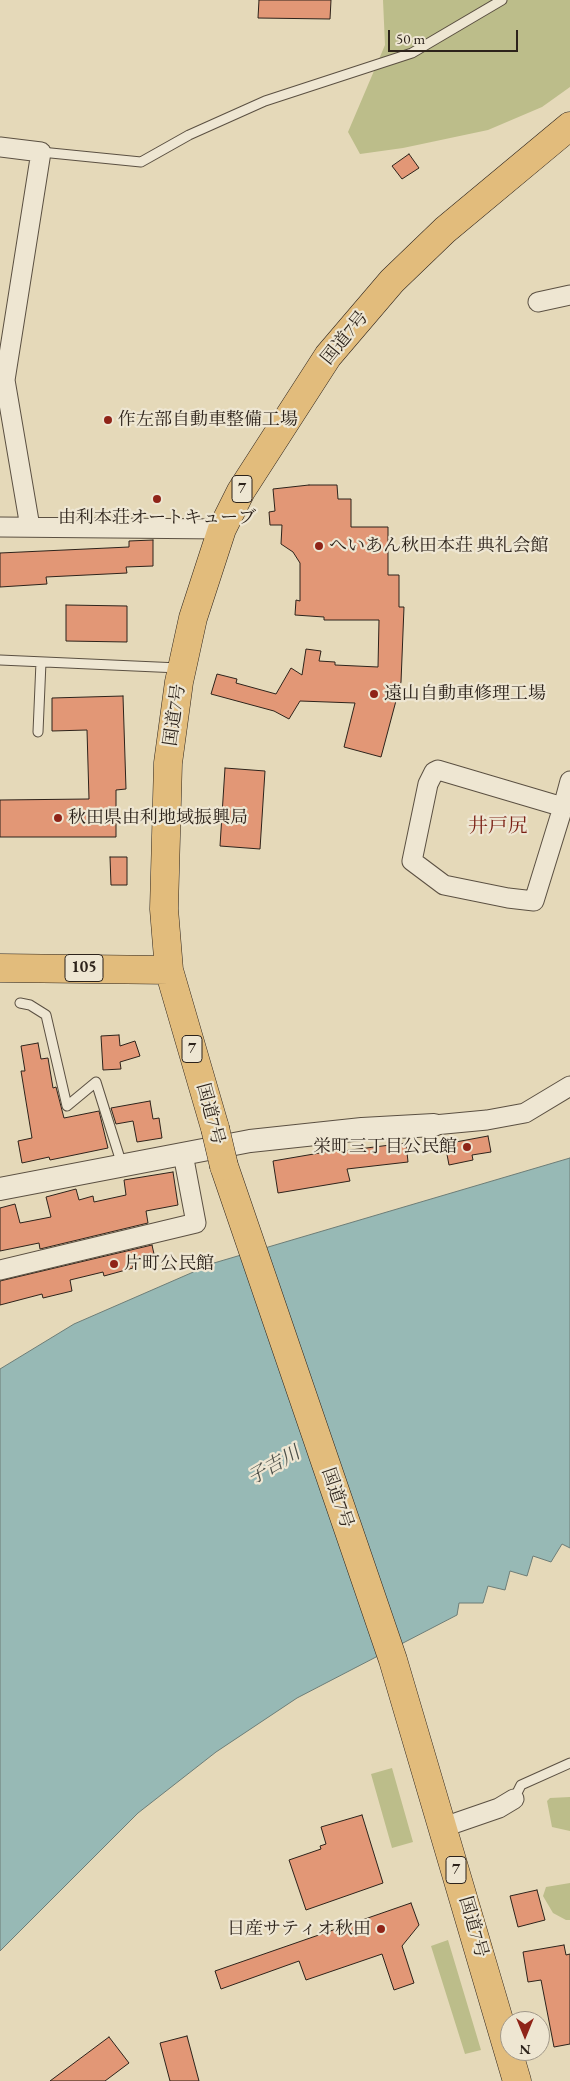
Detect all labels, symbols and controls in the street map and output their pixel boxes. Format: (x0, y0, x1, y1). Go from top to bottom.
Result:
scale bar (390, 20, 520, 52)
text: 50 m (396, 29, 425, 48)
street label: 国道7号 (317, 307, 373, 369)
place label: 作左部自動車整備工場 (118, 409, 298, 431)
marker: 作左部自動車整備工場 (102, 414, 114, 426)
road number: 7 (232, 476, 252, 502)
marker: 由利本荘オートキューブ (151, 493, 163, 505)
place label: 由利本荘オートキューブ (58, 507, 256, 529)
place label: へいあん秋田本荘 典礼会館 (329, 535, 549, 557)
marker: へいあん秋田本荘 典礼会館 (313, 540, 325, 552)
street label: 国道7号 (160, 682, 190, 748)
place label: 遠山自動車修理工場 (384, 683, 546, 705)
marker: 遠山自動車修理工場 (368, 688, 380, 700)
place label: 秋田県由利地域振興局 (68, 807, 248, 829)
marker: 秋田県由利地域振興局 (52, 812, 64, 824)
district label: 井戸尻 (468, 815, 528, 839)
road number: 105 (65, 954, 103, 981)
road number: 7 (182, 1036, 202, 1062)
street label: 国道7号 (191, 1081, 229, 1147)
place label: 栄町三丁目公民館 (313, 1136, 457, 1158)
marker: 栄町三丁目公民館 (461, 1141, 473, 1153)
place label: 片町公民館 (124, 1253, 214, 1275)
marker: 片町公民館 (108, 1258, 120, 1270)
water label: 子吉川 (244, 1442, 304, 1490)
street label: 国道7号 (317, 1465, 357, 1531)
road number: 7 (446, 1856, 466, 1884)
street label: 国道7号 (454, 1894, 492, 1960)
place label: 日産サティオ秋田 (227, 1918, 371, 1940)
marker: 日産サティオ秋田 (375, 1923, 387, 1935)
north arrow (500, 2011, 550, 2061)
text: N (519, 2041, 531, 2059)

